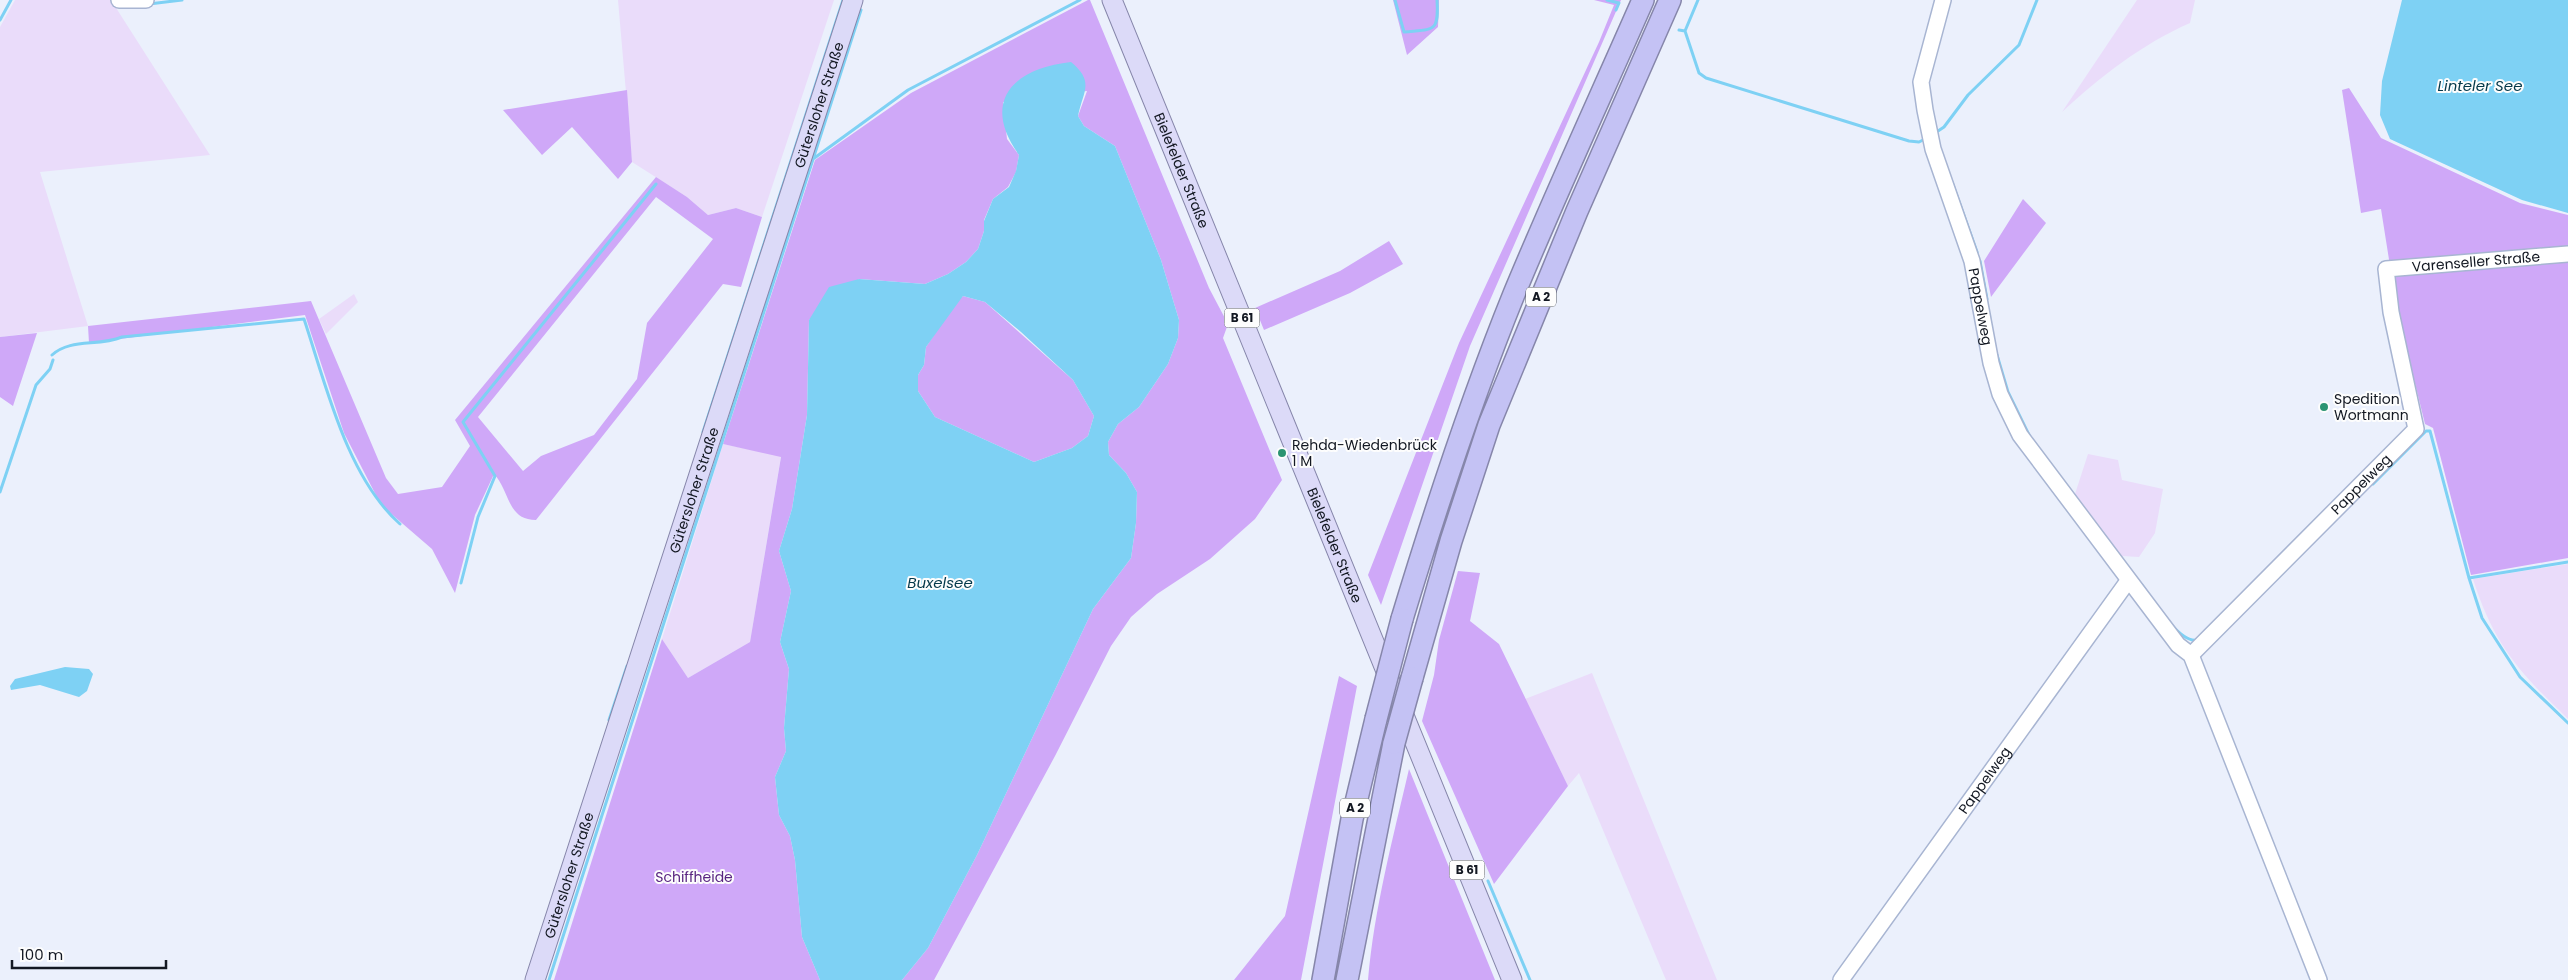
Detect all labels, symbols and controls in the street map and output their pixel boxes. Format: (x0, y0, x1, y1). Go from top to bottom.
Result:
street label: Gütersloher Straße (789, 39, 849, 171)
water label: Linteler See (2438, 75, 2522, 96)
street label: Bielefelder Straße (1149, 110, 1214, 231)
street label: Varenseller Straße (2411, 246, 2541, 277)
street label: Pappelweg (1963, 266, 1997, 347)
road number: A 2 (1526, 288, 1556, 306)
road number: B 61 (1224, 308, 1260, 328)
place label: Spedition Wortmann (2334, 389, 2409, 425)
marker: Spedition Wortmann (2318, 401, 2330, 413)
street label: Gütersloher Straße (664, 424, 724, 556)
place label: Rehda-Wiedenbrück 1 M (1292, 435, 1438, 471)
marker: Rehda-Wiedenbrück 1 M (1276, 447, 1288, 459)
street label: Pappelweg (2326, 449, 2396, 519)
street label: Bielefelder Straße (1302, 485, 1367, 606)
water label: Buxelsee (907, 572, 973, 593)
street label: Pappelweg (1954, 743, 2016, 818)
road number: A 2 (1340, 798, 1370, 818)
street label: Gütersloher Straße (539, 809, 599, 941)
road number: B 61 (1450, 860, 1484, 880)
park label: Schiffheide (655, 867, 733, 887)
scale bar (12, 938, 166, 970)
text: 100 m (20, 944, 63, 965)

